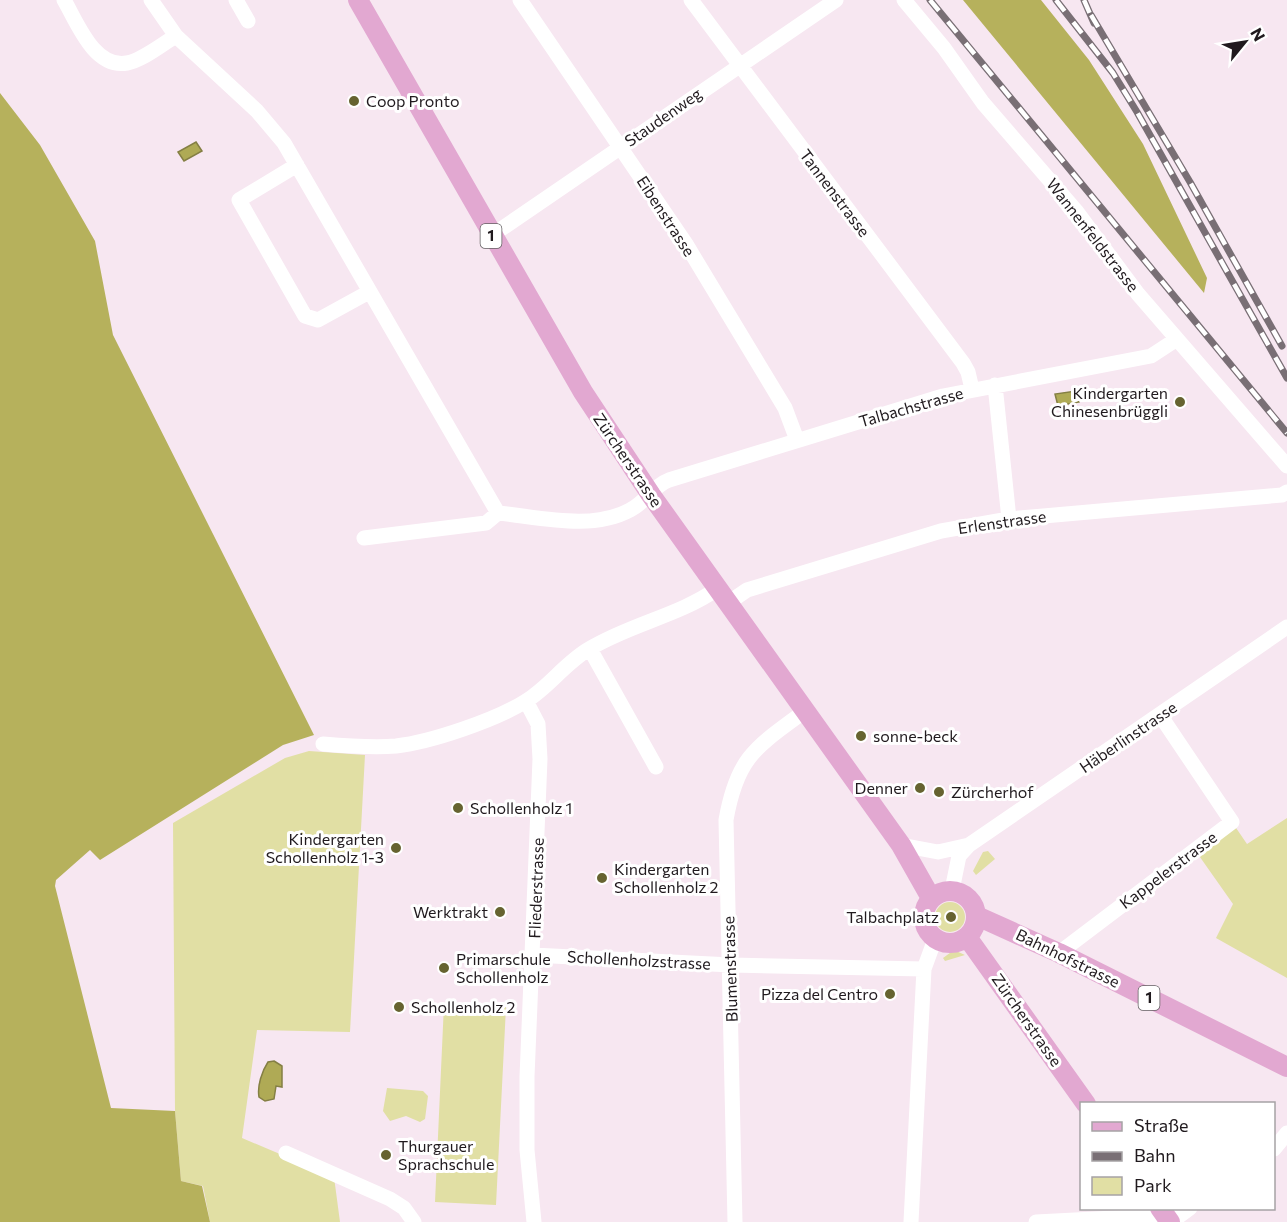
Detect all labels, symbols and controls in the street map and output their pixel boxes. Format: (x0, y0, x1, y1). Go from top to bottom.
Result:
north arrow (1215, 12, 1275, 72)
text: N (1247, 24, 1270, 44)
street label: Staudenweg (621, 83, 705, 150)
place label: Coop Pronto (366, 91, 460, 110)
marker: Coop Pronto (347, 94, 361, 108)
street label: Tannenstrasse (796, 145, 874, 240)
street label: Eibenstrasse (633, 172, 699, 260)
street label: Wannenfeldstrasse (1043, 174, 1144, 295)
road number: 1 (480, 224, 502, 248)
street label: Talbachstrasse (857, 383, 965, 430)
place label: Kindergarten Chinesenbrüggli (1051, 383, 1168, 420)
marker: Kindergarten Chinesenbrüggli (1173, 395, 1187, 409)
street label: Zürcherstrasse (590, 409, 667, 510)
street label: Erlenstrasse (957, 506, 1047, 537)
street label: Häberlinstrasse (1075, 697, 1180, 776)
place label: sonne-beck (873, 726, 958, 745)
marker: sonne-beck (854, 729, 868, 743)
place label: Denner (855, 778, 909, 797)
marker: Denner (913, 781, 927, 795)
place label: Zürcherhof (951, 782, 1034, 801)
marker: Zürcherhof (932, 785, 946, 799)
place label: Schollenholz 1 (470, 798, 572, 817)
marker: Schollenholz 1 (451, 801, 465, 815)
street label: Kappelerstrasse (1115, 827, 1220, 912)
place label: Kindergarten Schollenholz 1-3 (266, 829, 384, 866)
street label: Fliederstrasse (524, 837, 547, 939)
marker: Kindergarten Schollenholz 1-3 (389, 841, 403, 855)
place label: Kindergarten Schollenholz 2 (614, 859, 719, 896)
marker: Kindergarten Schollenholz 2 (595, 871, 609, 885)
place label: Werktrakt (413, 902, 488, 921)
marker: Werktrakt (493, 905, 507, 919)
place label: Talbachplatz (846, 907, 939, 926)
marker: Talbachplatz (944, 910, 958, 924)
street label: Blumenstrasse (718, 916, 741, 1022)
street label: Bahnhofstrasse (1013, 924, 1123, 991)
street label: Schollenholzstrasse (567, 946, 711, 973)
place label: Primarschule Schollenholz (456, 949, 551, 986)
marker: Primarschule Schollenholz (437, 961, 451, 975)
street label: Zürcherstrasse (988, 970, 1066, 1070)
place label: Pizza del Centro (761, 984, 878, 1003)
road number: 1 (1138, 986, 1160, 1010)
marker: Pizza del Centro (883, 987, 897, 1001)
place label: Schollenholz 2 (411, 997, 516, 1016)
marker: Schollenholz 2 (392, 1000, 406, 1014)
legend (1080, 1102, 1275, 1210)
text: Straße (1134, 1114, 1189, 1136)
place label: Thurgauer Sprachschule (398, 1136, 494, 1173)
text: Bahn (1134, 1144, 1176, 1166)
marker: Thurgauer Sprachschule (379, 1148, 393, 1162)
text: Park (1134, 1174, 1172, 1196)

